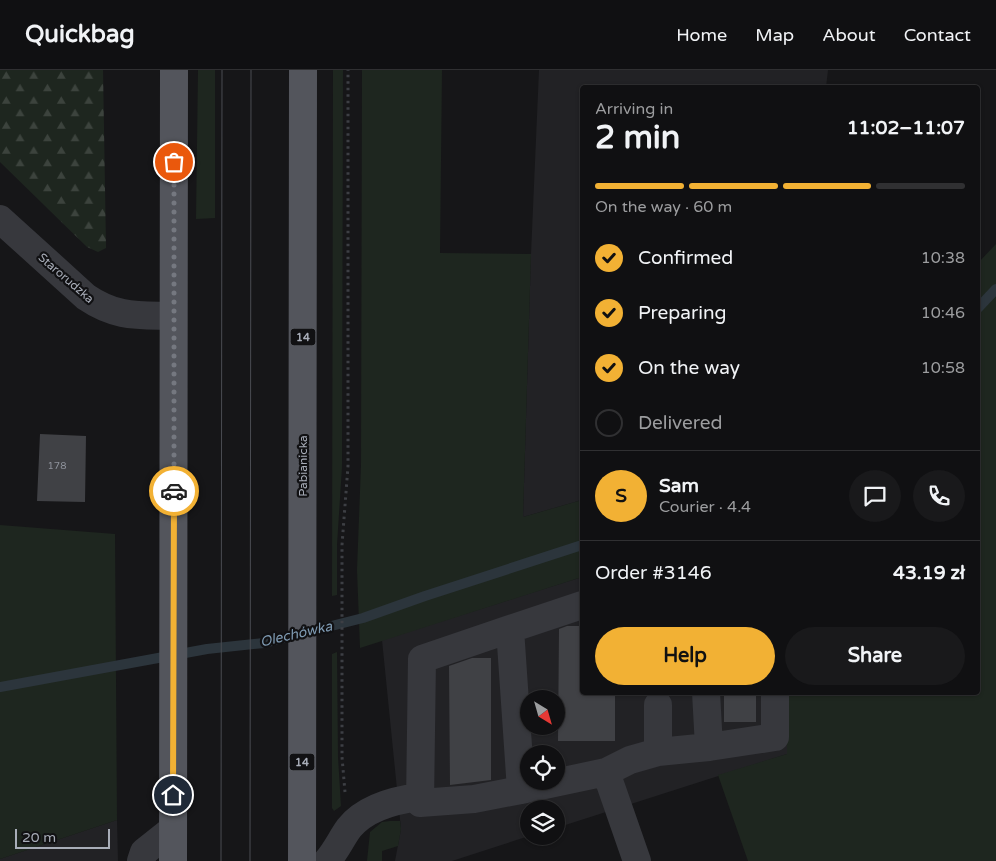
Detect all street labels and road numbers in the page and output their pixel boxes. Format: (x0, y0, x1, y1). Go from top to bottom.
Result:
street label: Starorudzka (35, 250, 97, 306)
road number: 14 (290, 328, 316, 346)
street label: Pabianicka (296, 435, 310, 497)
road number: 14 (290, 754, 314, 770)

